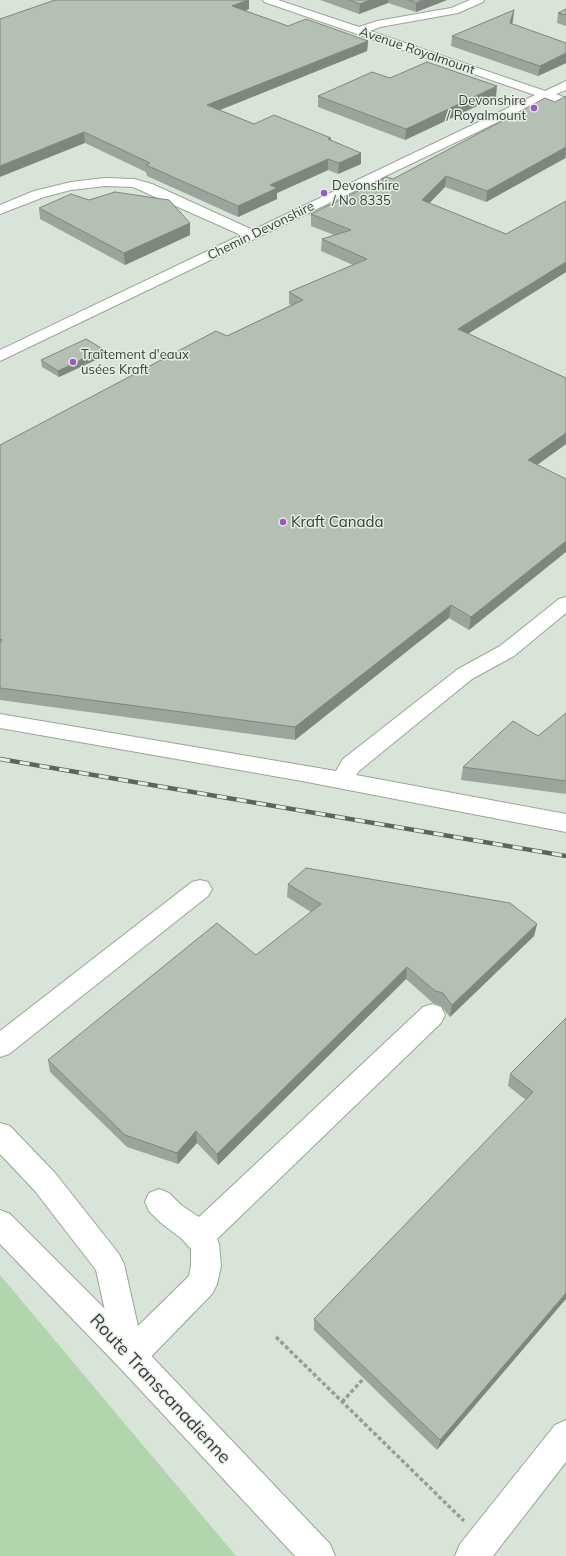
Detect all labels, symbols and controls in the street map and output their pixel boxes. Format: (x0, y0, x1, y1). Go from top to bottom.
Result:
street label: Avenue Royalmount (357, 24, 477, 78)
place label: Devonshire / Royalmount (447, 93, 526, 124)
marker: Devonshire / Royalmount (529, 103, 539, 113)
place label: Devonshire / No 8335 (332, 178, 399, 209)
marker: Devonshire / No 8335 (319, 188, 329, 198)
street label: Chemin Devonshire (205, 198, 317, 264)
place label: Traîtement d'eaux usées Kraft (81, 347, 189, 378)
marker: Traîtement d'eaux usées Kraft (68, 357, 78, 367)
place label: Kraft Canada (291, 513, 384, 531)
marker: Kraft Canada (278, 517, 288, 527)
street label: Route Transcanadienne (85, 1310, 235, 1468)

